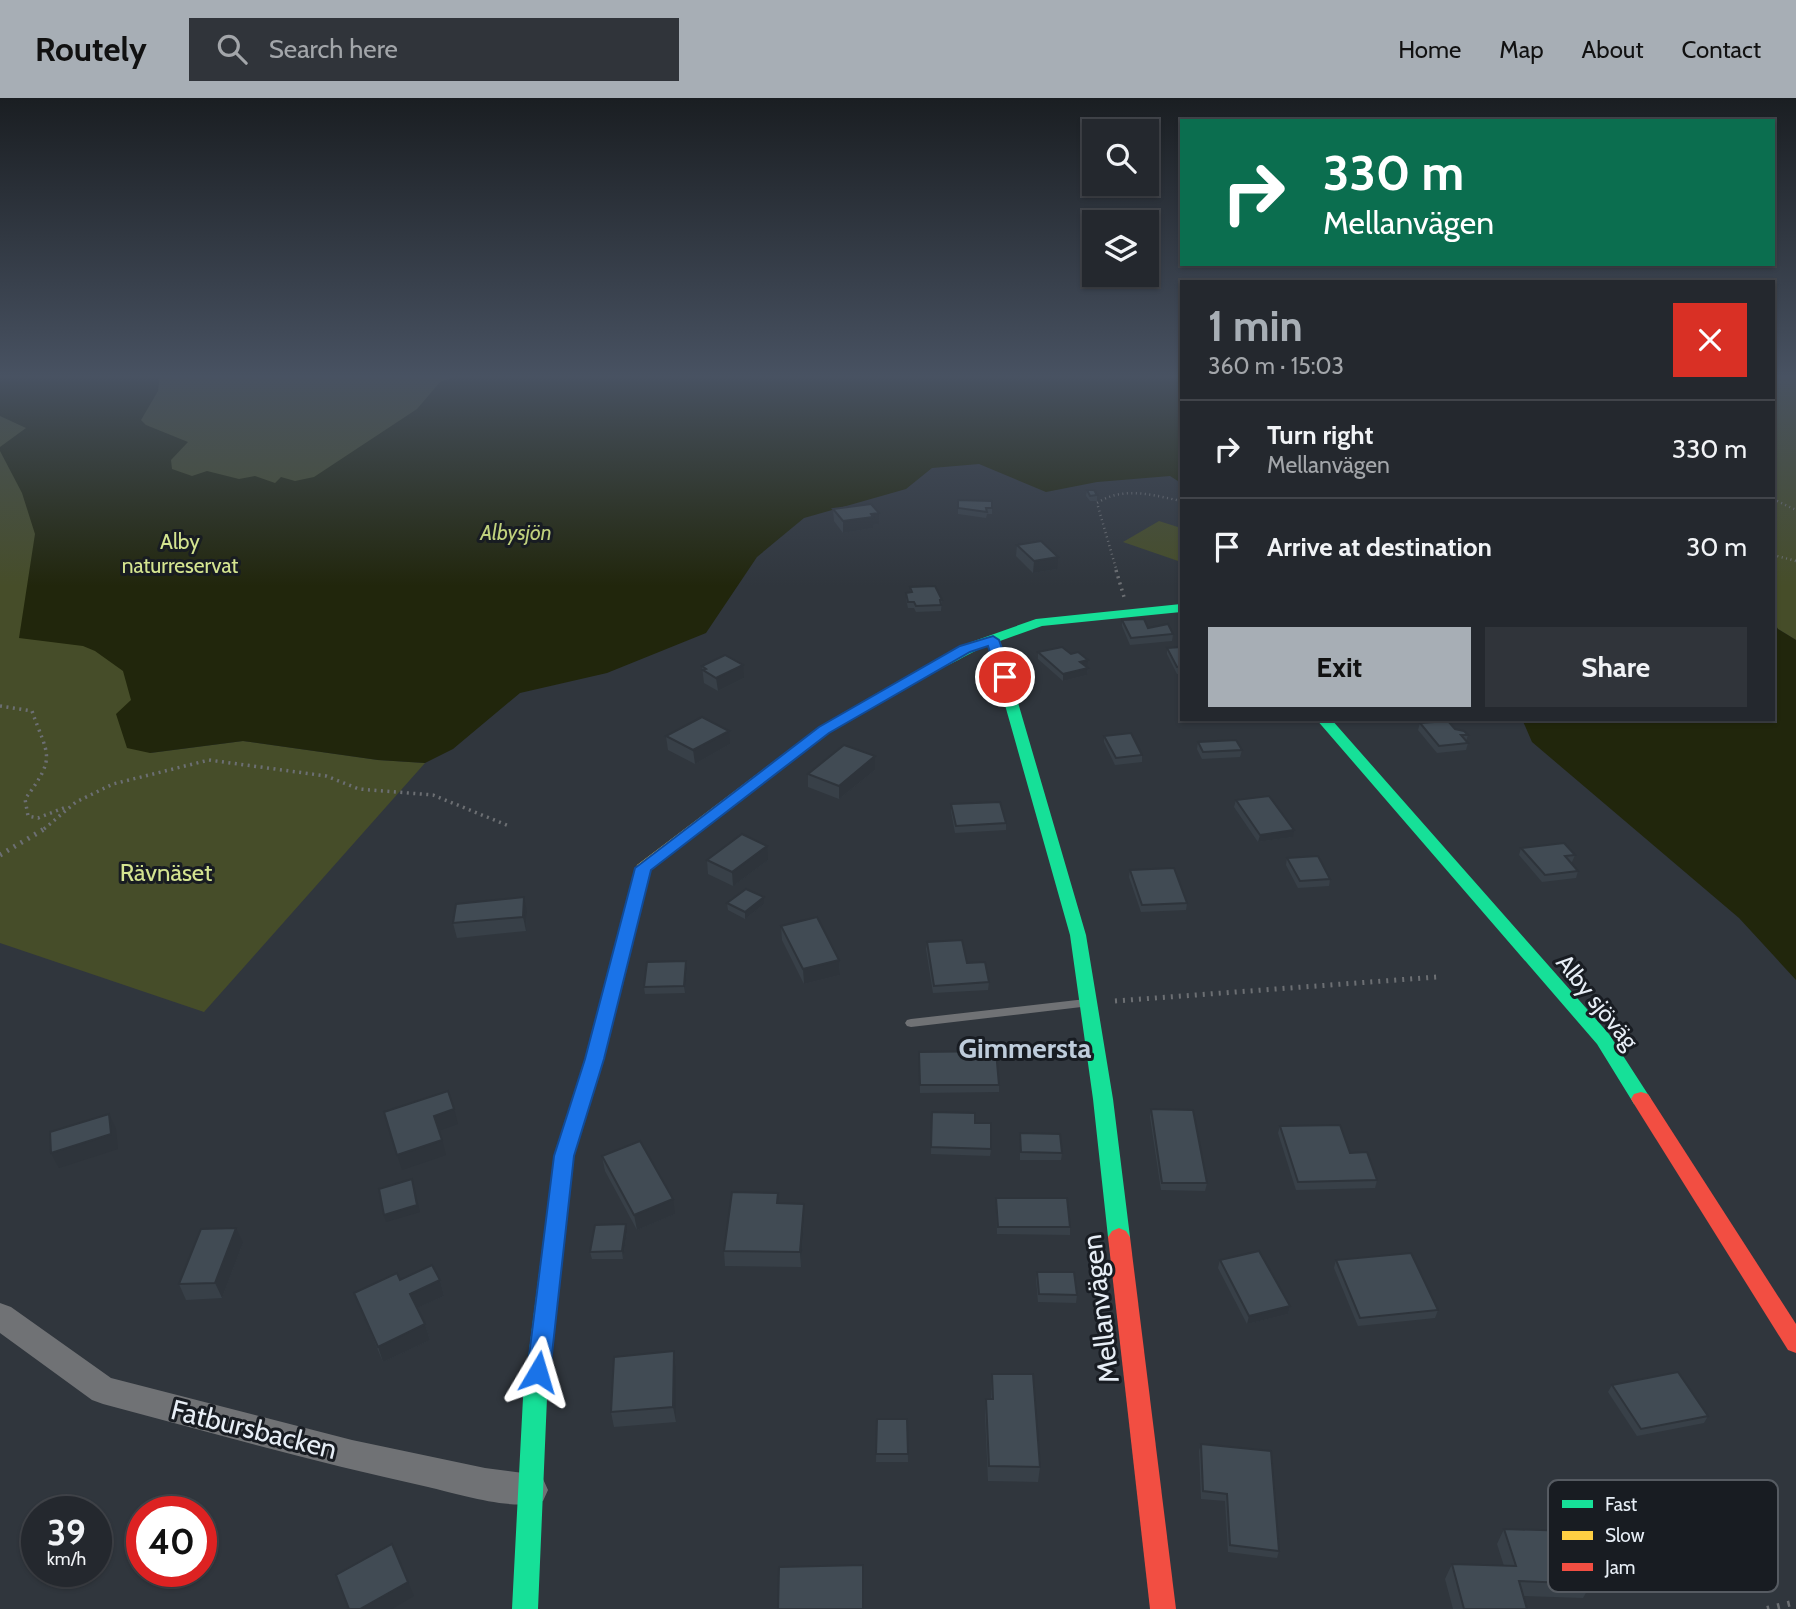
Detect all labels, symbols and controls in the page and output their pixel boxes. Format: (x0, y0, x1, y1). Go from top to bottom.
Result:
search box (189, 18, 679, 81)
text: Routely (35, 29, 147, 69)
icon: search (213, 30, 251, 68)
text: Search here (269, 33, 398, 65)
text: Home (1398, 35, 1461, 64)
text: Map (1499, 35, 1544, 64)
text: About (1582, 35, 1644, 64)
text: Contact (1682, 35, 1761, 64)
map controls (1082, 119, 1159, 287)
button: search (1082, 119, 1159, 196)
text: 330 m (1323, 143, 1464, 202)
icon: right (1208, 147, 1299, 238)
text: Mellanvägen (1323, 203, 1494, 242)
button: layers (1082, 210, 1159, 287)
text: 1 min (1208, 300, 1303, 352)
button: close (1673, 303, 1747, 377)
text: 360 m · 15:03 (1208, 352, 1344, 380)
text: Turn right (1267, 419, 1373, 451)
icon: right (1208, 430, 1246, 468)
text: 330 m (1672, 433, 1747, 465)
text: Mellanvägen (1267, 451, 1390, 479)
water label: Albysjön (479, 520, 552, 546)
icon: arrive (1208, 528, 1246, 566)
park label: Alby naturreservat (122, 529, 238, 578)
text: Arrive at destination (1267, 531, 1492, 563)
text: 30 m (1686, 531, 1747, 563)
button: Exit (1208, 627, 1471, 707)
button: Share (1485, 627, 1747, 707)
pin (975, 647, 1035, 707)
icon: arrive (986, 658, 1024, 696)
park label: Rävnäset (120, 858, 212, 887)
street label: Alby sjöväg (1550, 948, 1645, 1056)
district label: Gimmersta (959, 1031, 1091, 1065)
street label: Mellanvägen (1074, 1233, 1126, 1385)
position arrow (501, 1335, 575, 1409)
street label: Fatbursbacken (167, 1392, 341, 1466)
legend (1548, 1480, 1778, 1592)
text: Fast (1605, 1493, 1638, 1516)
speed limit sign: 40 (126, 1496, 217, 1587)
text: 39 (47, 1511, 86, 1554)
text: Slow (1605, 1524, 1645, 1547)
text: km/h (47, 1548, 86, 1570)
text: Jam (1604, 1556, 1635, 1579)

